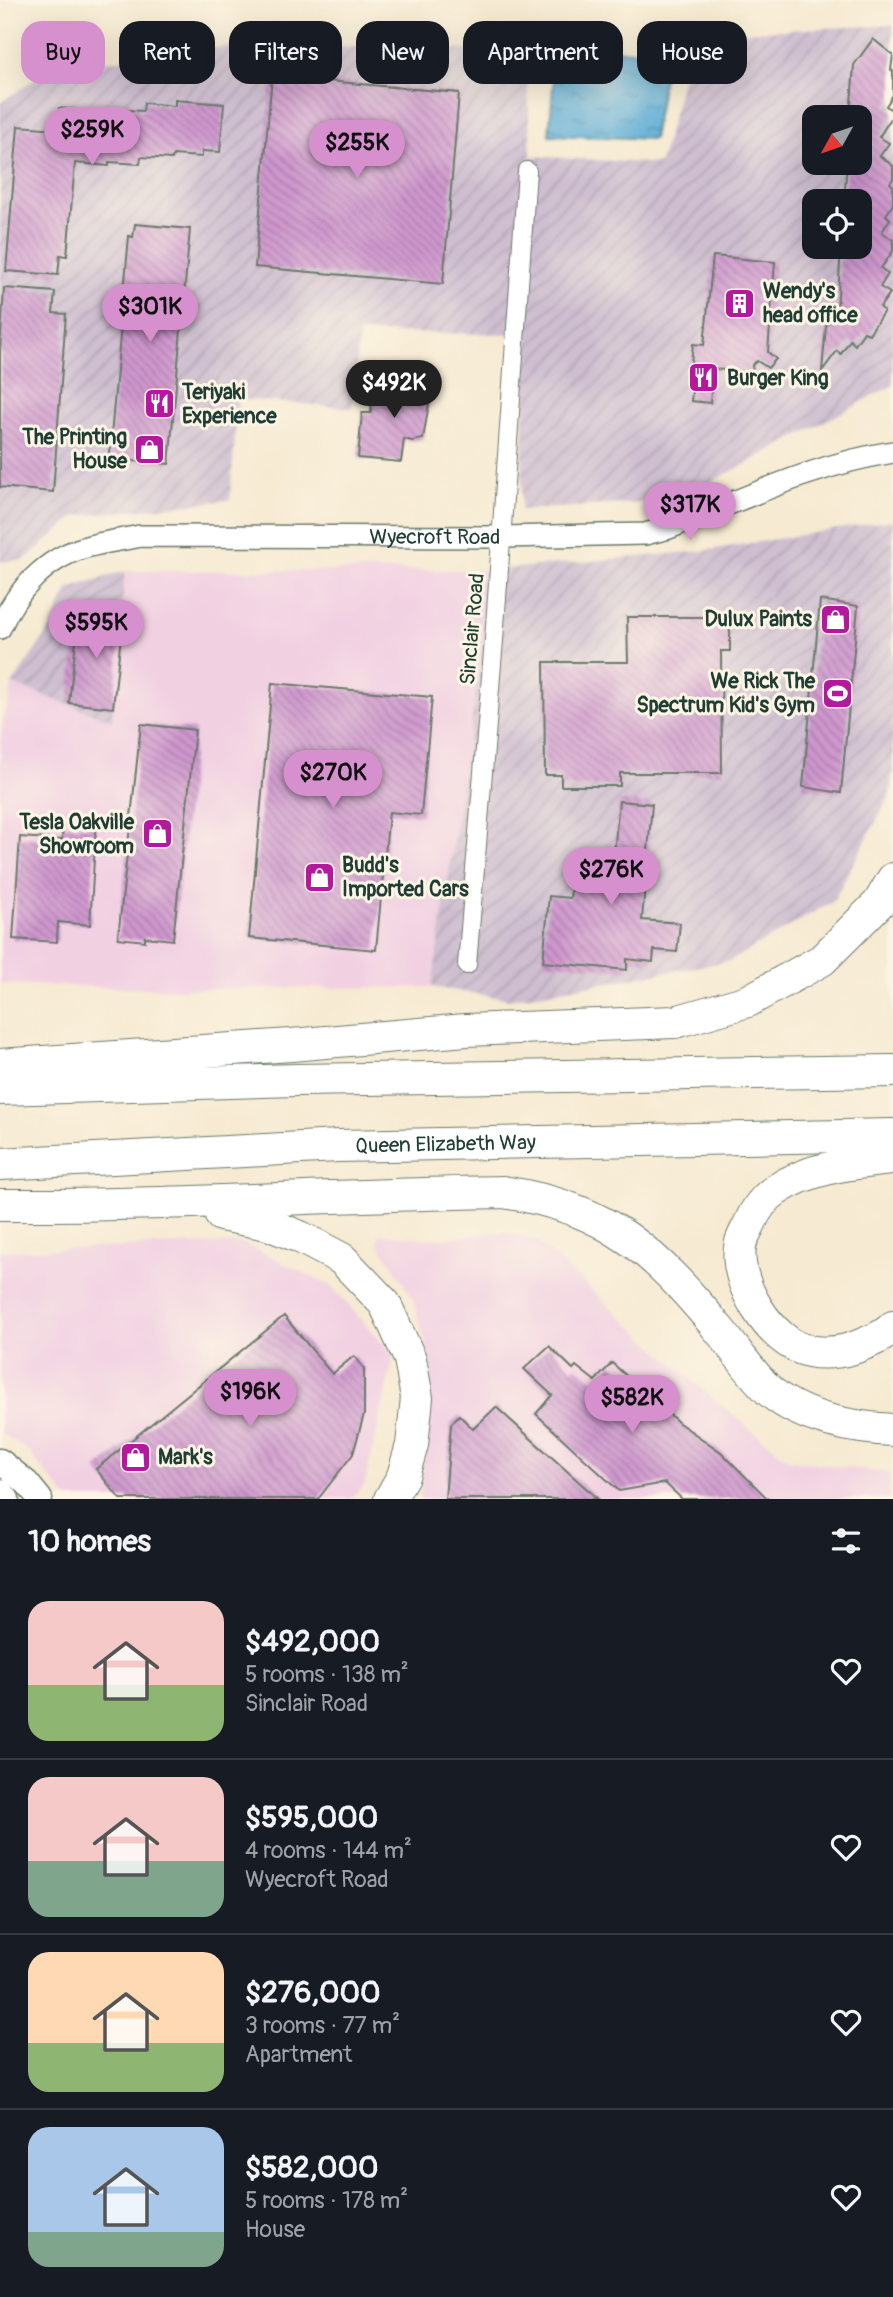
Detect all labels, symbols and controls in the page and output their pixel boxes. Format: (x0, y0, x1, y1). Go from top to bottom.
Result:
chip: Buy (21, 21, 105, 84)
chip: Rent (119, 21, 215, 84)
chip: Filters (229, 21, 342, 84)
chip: New (356, 21, 449, 84)
chip: Apartment (463, 21, 623, 84)
chip: House (637, 21, 747, 84)
north arrow (802, 105, 872, 175)
map controls (802, 105, 872, 259)
pin: $259K (43, 108, 141, 167)
text: $259K (60, 115, 124, 144)
pin: $255K (308, 120, 406, 180)
text: $255K (325, 128, 389, 157)
button: locate (802, 189, 872, 259)
place label: Wendy's head office (763, 278, 858, 329)
pin: $301K (101, 284, 199, 344)
building icon: Wendy's head office (723, 286, 757, 320)
text: $301K (118, 292, 182, 321)
pin: $492K (345, 360, 443, 420)
restaurant icon: Burger King (687, 361, 721, 395)
place label: Burger King (727, 365, 829, 392)
text: $492K (362, 368, 426, 397)
place label: Teriyaki Experience (181, 379, 277, 430)
restaurant icon: Teriyaki Experience (142, 387, 176, 421)
place label: The Printing House (21, 424, 128, 475)
shop icon: The Printing House (133, 432, 167, 466)
pin: $317K (641, 482, 739, 542)
text: $317K (660, 490, 720, 519)
street label: Wyecroft Road (369, 524, 500, 551)
street label: Sinclair Road (454, 572, 491, 686)
pin: $595K (47, 600, 145, 660)
shop icon: Dulux Paints (818, 602, 852, 636)
place label: Dulux Paints (704, 606, 813, 633)
text: $595K (64, 608, 128, 637)
place label: We Rick The Spectrum Kid's Gym (636, 668, 816, 719)
sports icon: We Rick The Spectrum Kid's Gym (821, 676, 855, 710)
pin: $270K (284, 750, 382, 810)
text: $270K (299, 758, 367, 787)
place label: Tesla Oakville Showroom (18, 809, 135, 860)
shop icon: Tesla Oakville Showroom (140, 817, 174, 851)
pin: $276K (562, 848, 660, 907)
place label: Budd's Imported Cars (342, 852, 469, 903)
text: $276K (579, 855, 643, 884)
shop icon: Budd's Imported Cars (302, 860, 336, 894)
street label: Queen Elizabeth Way (355, 1129, 536, 1160)
pin: $196K (201, 1370, 299, 1429)
pin: $582K (583, 1376, 681, 1435)
text: $196K (220, 1377, 280, 1406)
text: $582K (600, 1383, 664, 1412)
shop icon: Mark's (118, 1440, 152, 1474)
place label: Mark's (158, 1444, 213, 1471)
icon: filters (827, 1522, 865, 1560)
text: 10 homes (28, 1523, 151, 1560)
text: $492,000 (245, 1623, 380, 1660)
icon: home (84, 1629, 168, 1713)
icon: heart (827, 1652, 865, 1690)
text: 5 rooms · 138 m² (245, 1660, 409, 1689)
text: Sinclair Road (245, 1689, 368, 1718)
text: $595,000 (245, 1799, 378, 1836)
icon: home (84, 1805, 168, 1889)
icon: heart (827, 1828, 865, 1866)
text: 4 rooms · 144 m² (245, 1836, 412, 1865)
text: Wyecroft Road (245, 1865, 389, 1894)
text: $276,000 (245, 1974, 380, 2011)
icon: home (84, 1980, 168, 2064)
icon: heart (827, 2003, 865, 2041)
text: 3 rooms · 77 m² (245, 2011, 400, 2040)
text: Apartment (245, 2040, 352, 2069)
text: $582,000 (245, 2149, 379, 2186)
icon: home (84, 2155, 168, 2239)
icon: heart (827, 2178, 865, 2216)
text: 5 rooms · 178 m² (245, 2186, 408, 2215)
text: House (245, 2215, 305, 2244)

